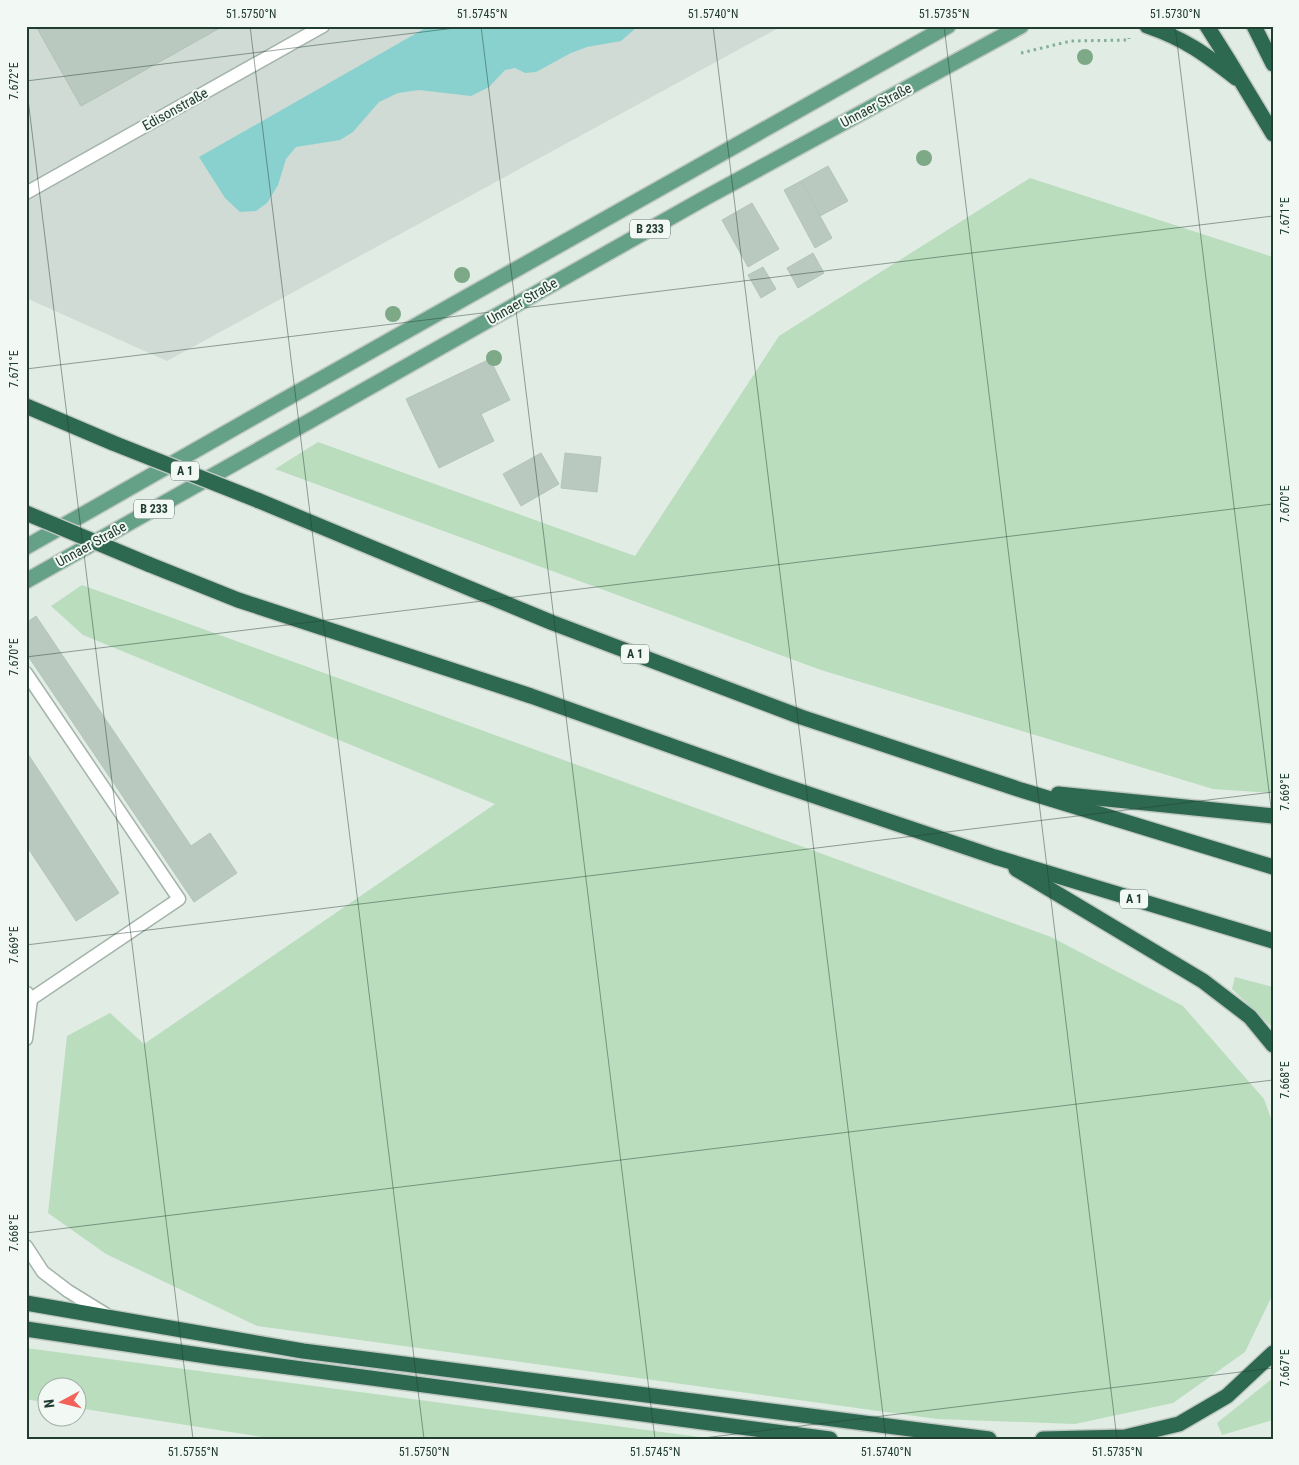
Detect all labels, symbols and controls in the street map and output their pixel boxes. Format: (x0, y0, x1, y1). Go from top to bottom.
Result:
text: 51.5750°N (226, 7, 276, 21)
text: 51.5745°N (457, 7, 507, 21)
text: 51.5740°N (688, 7, 738, 21)
text: 51.5735°N (919, 7, 969, 21)
text: 51.5730°N (1150, 7, 1200, 21)
text: 7.672°E (7, 62, 21, 100)
street label: Unnaer Straße (838, 79, 915, 130)
street label: Edisonstraße (140, 84, 211, 134)
text: 7.671°E (1278, 197, 1292, 235)
road number: B 233 (630, 220, 670, 238)
street label: Unnaer Straße (484, 274, 560, 327)
text: 7.671°E (7, 350, 21, 388)
road number: A 1 (171, 462, 199, 481)
text: 7.670°E (1278, 485, 1292, 523)
road number: B 233 (134, 499, 174, 518)
street label: Unnaer Straße (53, 518, 129, 570)
text: 7.670°E (7, 638, 21, 676)
road number: A 1 (621, 644, 649, 664)
text: 7.669°E (1278, 773, 1292, 811)
road number: A 1 (1120, 890, 1148, 909)
text: 7.669°E (7, 926, 21, 964)
text: 7.668°E (1278, 1061, 1292, 1099)
text: 7.668°E (7, 1214, 21, 1252)
text: 7.667°E (1278, 1349, 1292, 1387)
north arrow (38, 1378, 88, 1428)
text: N (41, 1398, 58, 1409)
text: 51.5755°N (168, 1445, 218, 1459)
text: 51.5750°N (399, 1445, 449, 1459)
text: 51.5745°N (630, 1445, 680, 1459)
text: 51.5740°N (861, 1445, 911, 1459)
text: 51.5735°N (1092, 1445, 1142, 1459)

